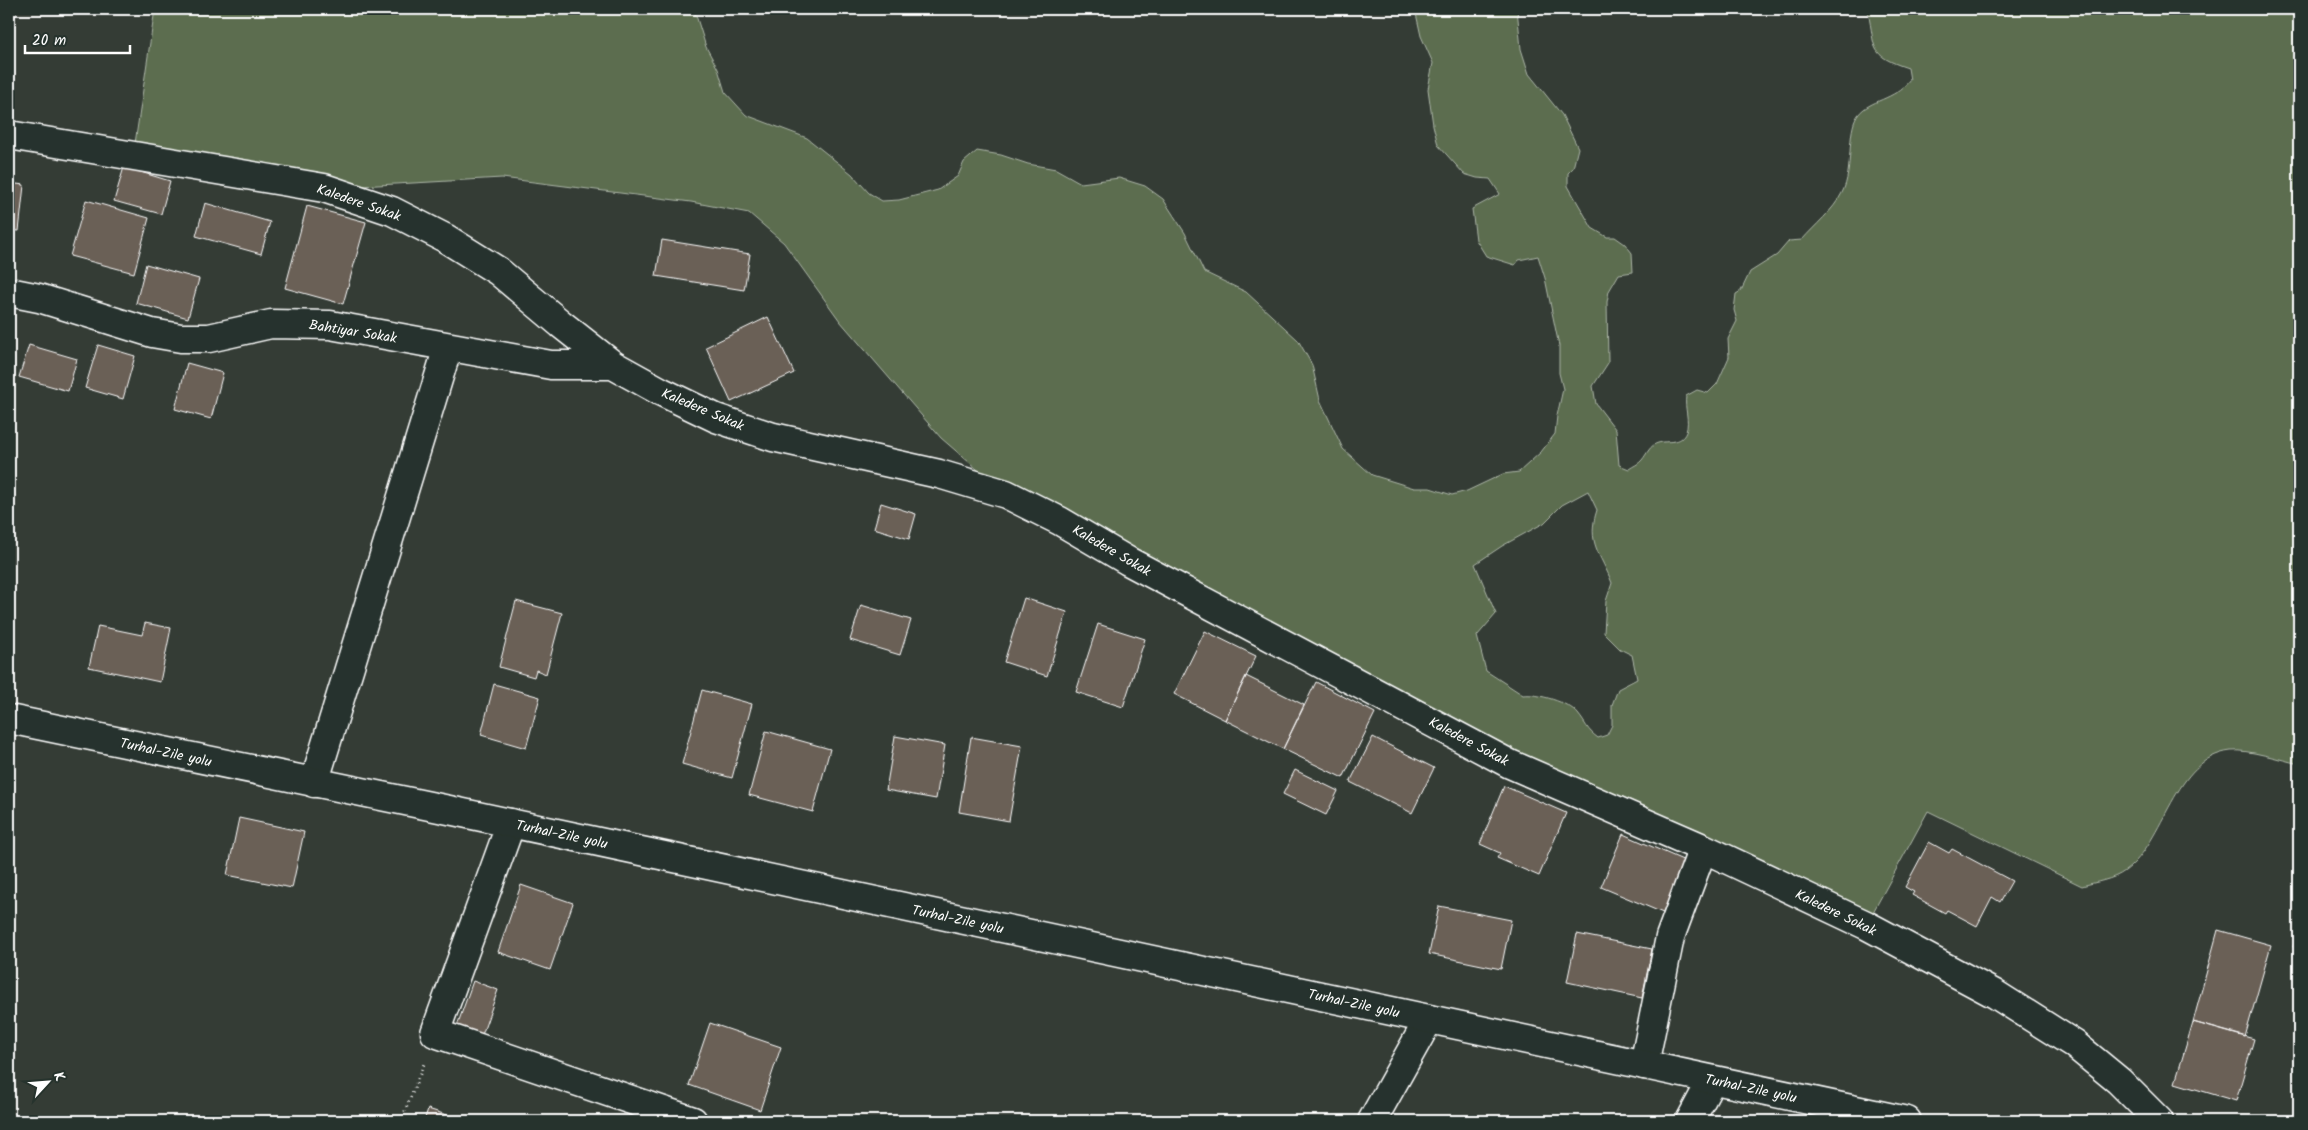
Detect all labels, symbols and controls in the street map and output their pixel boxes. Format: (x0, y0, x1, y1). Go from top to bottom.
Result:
scale bar (25, 22, 130, 54)
text: 20 m (32, 29, 66, 53)
street label: Kaledere Sokak (314, 178, 404, 228)
street label: Bahtiyar Sokak (307, 314, 399, 350)
street label: Kaledere Sokak (658, 383, 748, 437)
street label: Kaledere Sokak (1068, 519, 1155, 583)
street label: Kaledere Sokak (1425, 712, 1513, 772)
street label: Turhal-Zile yolu (118, 733, 214, 773)
street label: Turhal-Zile yolu (514, 815, 610, 855)
street label: Kaledere Sokak (1791, 884, 1880, 942)
street label: Turhal-Zile yolu (910, 900, 1006, 940)
street label: Turhal-Zile yolu (1306, 984, 1402, 1024)
north arrow (22, 1058, 72, 1108)
text: K (47, 1068, 71, 1086)
street label: Turhal-Zile yolu (1703, 1069, 1799, 1109)

